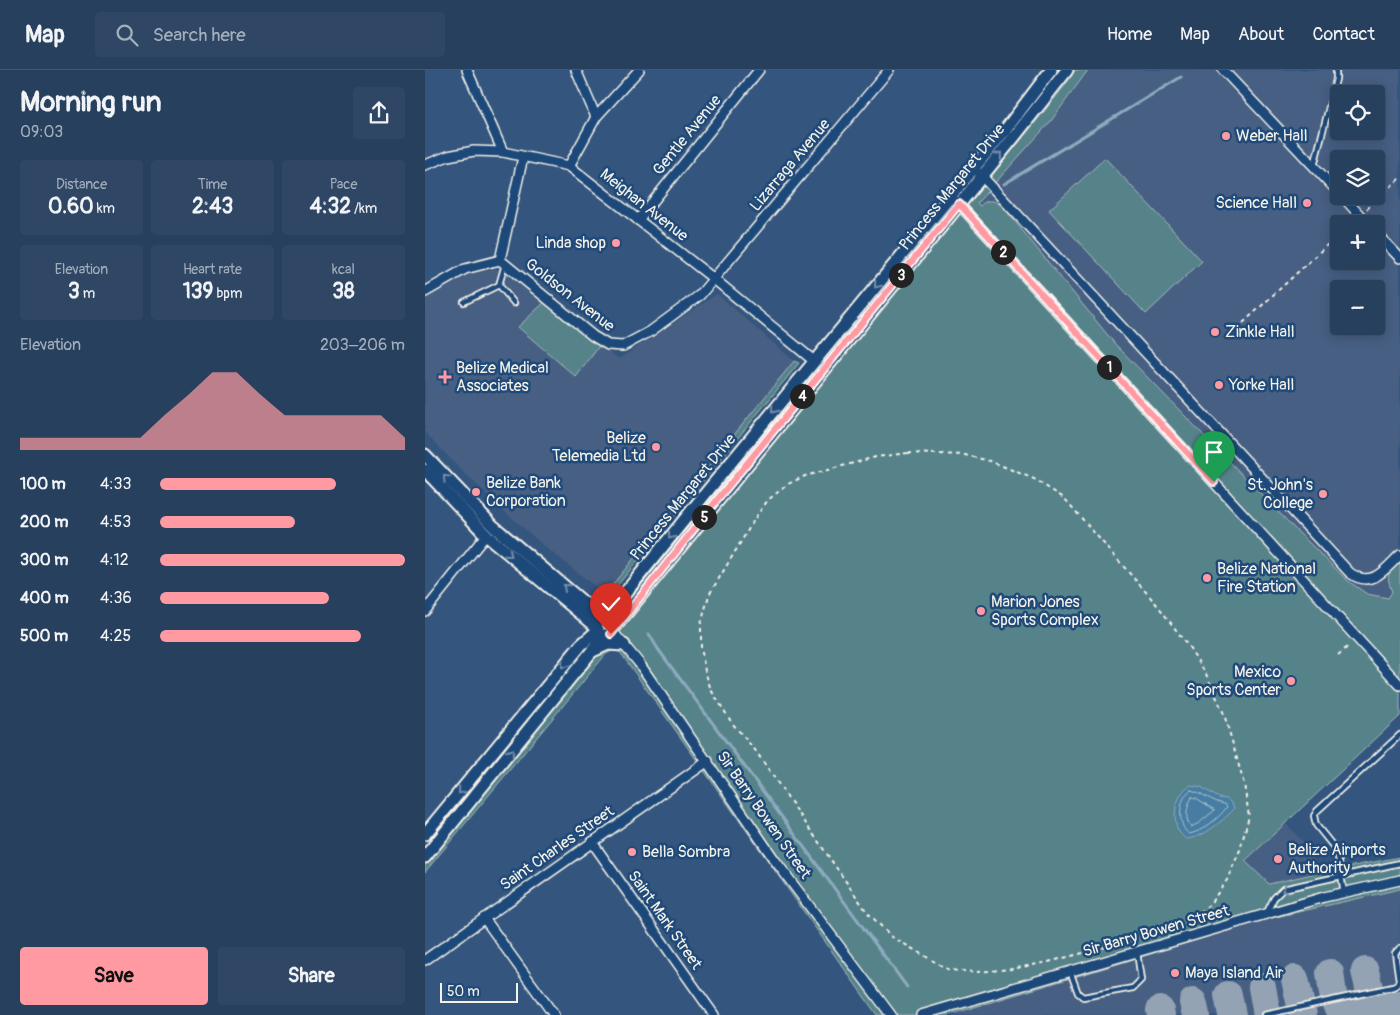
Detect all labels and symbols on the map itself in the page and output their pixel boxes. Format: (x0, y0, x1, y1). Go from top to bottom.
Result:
street label: Gentle Avenue (648, 91, 726, 179)
street label: Lizarraga Avenue (745, 115, 835, 215)
street label: Princess Margaret Drive (895, 120, 1009, 254)
place label: Weber Hall (1236, 126, 1308, 146)
marker: Weber Hall (1220, 130, 1232, 142)
one-way arrow (994, 152, 1002, 161)
street label: Meighan Avenue (596, 164, 692, 246)
place label: Science Hall (1215, 193, 1297, 213)
marker: Science Hall (1301, 197, 1313, 209)
place label: Linda shop (536, 233, 606, 253)
marker: Linda shop (610, 237, 622, 249)
pin: 2 (991, 240, 1015, 264)
street label: Goldson Avenue (521, 254, 619, 336)
pin: 3 (889, 262, 913, 288)
one-way arrow (873, 279, 882, 288)
place label: Zinkle Hall (1225, 322, 1295, 342)
marker: Zinkle Hall (1209, 326, 1221, 338)
pin: 1 (1097, 354, 1121, 380)
place label: Belize Medical Associates (456, 358, 549, 396)
marker: Belize Medical Associates (438, 370, 452, 384)
place label: Yorke Hall (1228, 375, 1294, 395)
marker: Yorke Hall (1213, 379, 1225, 391)
pin: 4 (789, 384, 815, 408)
one-way arrow (771, 404, 779, 413)
place label: Belize Telemedia Ltd (552, 428, 646, 466)
street label: Princess Margaret Drive (626, 430, 740, 564)
pin (1193, 431, 1235, 482)
marker: Belize Telemedia Ltd (650, 441, 662, 453)
place label: Belize Bank Corporation (486, 473, 566, 511)
one-way arrow (443, 474, 452, 483)
place label: St. John's College (1247, 475, 1313, 513)
marker: Belize Bank Corporation (470, 486, 482, 498)
marker: St. John's College (1317, 488, 1329, 500)
pin: 5 (691, 504, 717, 530)
one-way arrow (669, 530, 677, 539)
one-way arrow (503, 548, 512, 556)
place label: Belize National Fire Station (1217, 559, 1316, 597)
marker: Belize National Fire Station (1201, 572, 1213, 584)
pin (590, 583, 632, 634)
one-way arrow (563, 585, 572, 593)
place label: Marion Jones Sports Complex (991, 592, 1099, 630)
marker: Marion Jones Sports Complex (975, 605, 987, 617)
one-way arrow (562, 659, 570, 668)
place label: Mexico Sports Center (1186, 662, 1281, 700)
marker: Mexico Sports Center (1285, 675, 1297, 687)
street label: Sir Barry Bowen Street (712, 747, 816, 883)
one-way arrow (506, 748, 515, 757)
one-way arrow (458, 785, 467, 794)
street label: Saint Charles Street (496, 801, 618, 895)
place label: Belize Airports Authority (1288, 840, 1386, 878)
place label: Bella Sombra (642, 842, 730, 862)
marker: Bella Sombra (626, 846, 638, 858)
marker: Belize Airports Authority (1272, 853, 1284, 865)
street label: Saint Mark Street (623, 867, 707, 974)
one-way arrow (1281, 884, 1290, 894)
street label: Sir Barry Bowen Street (1080, 900, 1232, 961)
place label: Maya Island Air (1185, 963, 1284, 983)
marker: Maya Island Air (1169, 967, 1181, 979)
scale bar (440, 980, 517, 1003)

